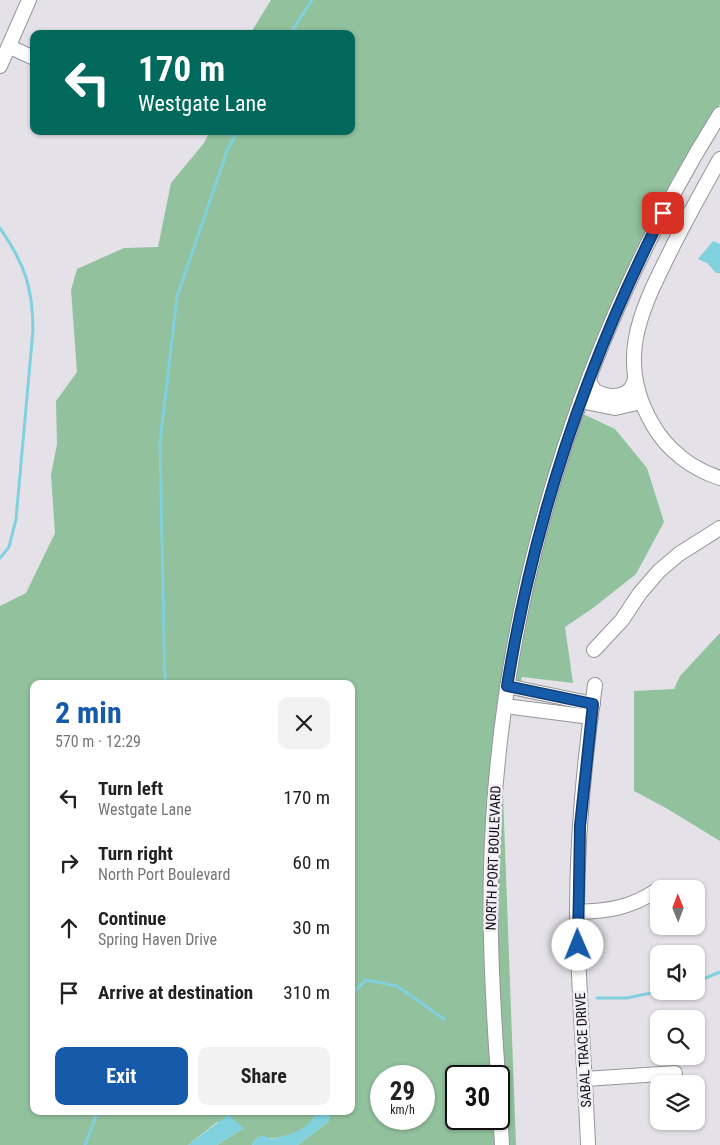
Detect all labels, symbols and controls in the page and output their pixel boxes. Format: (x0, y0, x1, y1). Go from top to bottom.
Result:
text: 170 m (138, 49, 225, 90)
icon: left (55, 50, 120, 115)
text: Westgate Lane (138, 91, 267, 116)
pin (642, 192, 684, 234)
icon: arrive (649, 199, 677, 227)
text: 2 min (55, 695, 122, 730)
button: close (278, 697, 330, 749)
text: 570 m · 12:29 (55, 732, 141, 751)
text: Turn left (98, 777, 163, 800)
icon: left (55, 784, 83, 812)
street label: NORTH PORT BOULEVARD (482, 785, 504, 931)
text: 170 m (283, 786, 330, 809)
text: Westgate Lane (98, 800, 191, 819)
text: Turn right (98, 842, 173, 865)
icon: right (55, 849, 83, 877)
text: 60 m (293, 851, 330, 874)
text: North Port Boulevard (98, 865, 230, 884)
north arrow (650, 880, 705, 935)
map controls (650, 880, 705, 1130)
text: Continue (98, 907, 166, 930)
icon: ahead (55, 914, 83, 942)
text: 30 m (293, 916, 330, 939)
position arrow (551, 918, 603, 970)
text: Spring Haven Drive (98, 930, 217, 949)
button: sound (650, 945, 705, 1000)
icon: arrive (55, 979, 83, 1007)
text: Arrive at destination (98, 981, 253, 1004)
text: 310 m (283, 981, 330, 1004)
street label: SABAL TRACE DRIVE (572, 992, 594, 1108)
button: search (650, 1010, 705, 1065)
button: Exit (55, 1047, 188, 1105)
button: Share (198, 1047, 330, 1105)
speed limit sign: 30 (445, 1065, 510, 1130)
button: layers (650, 1075, 705, 1130)
text: 29 (390, 1077, 415, 1106)
text: km/h (390, 1103, 415, 1117)

